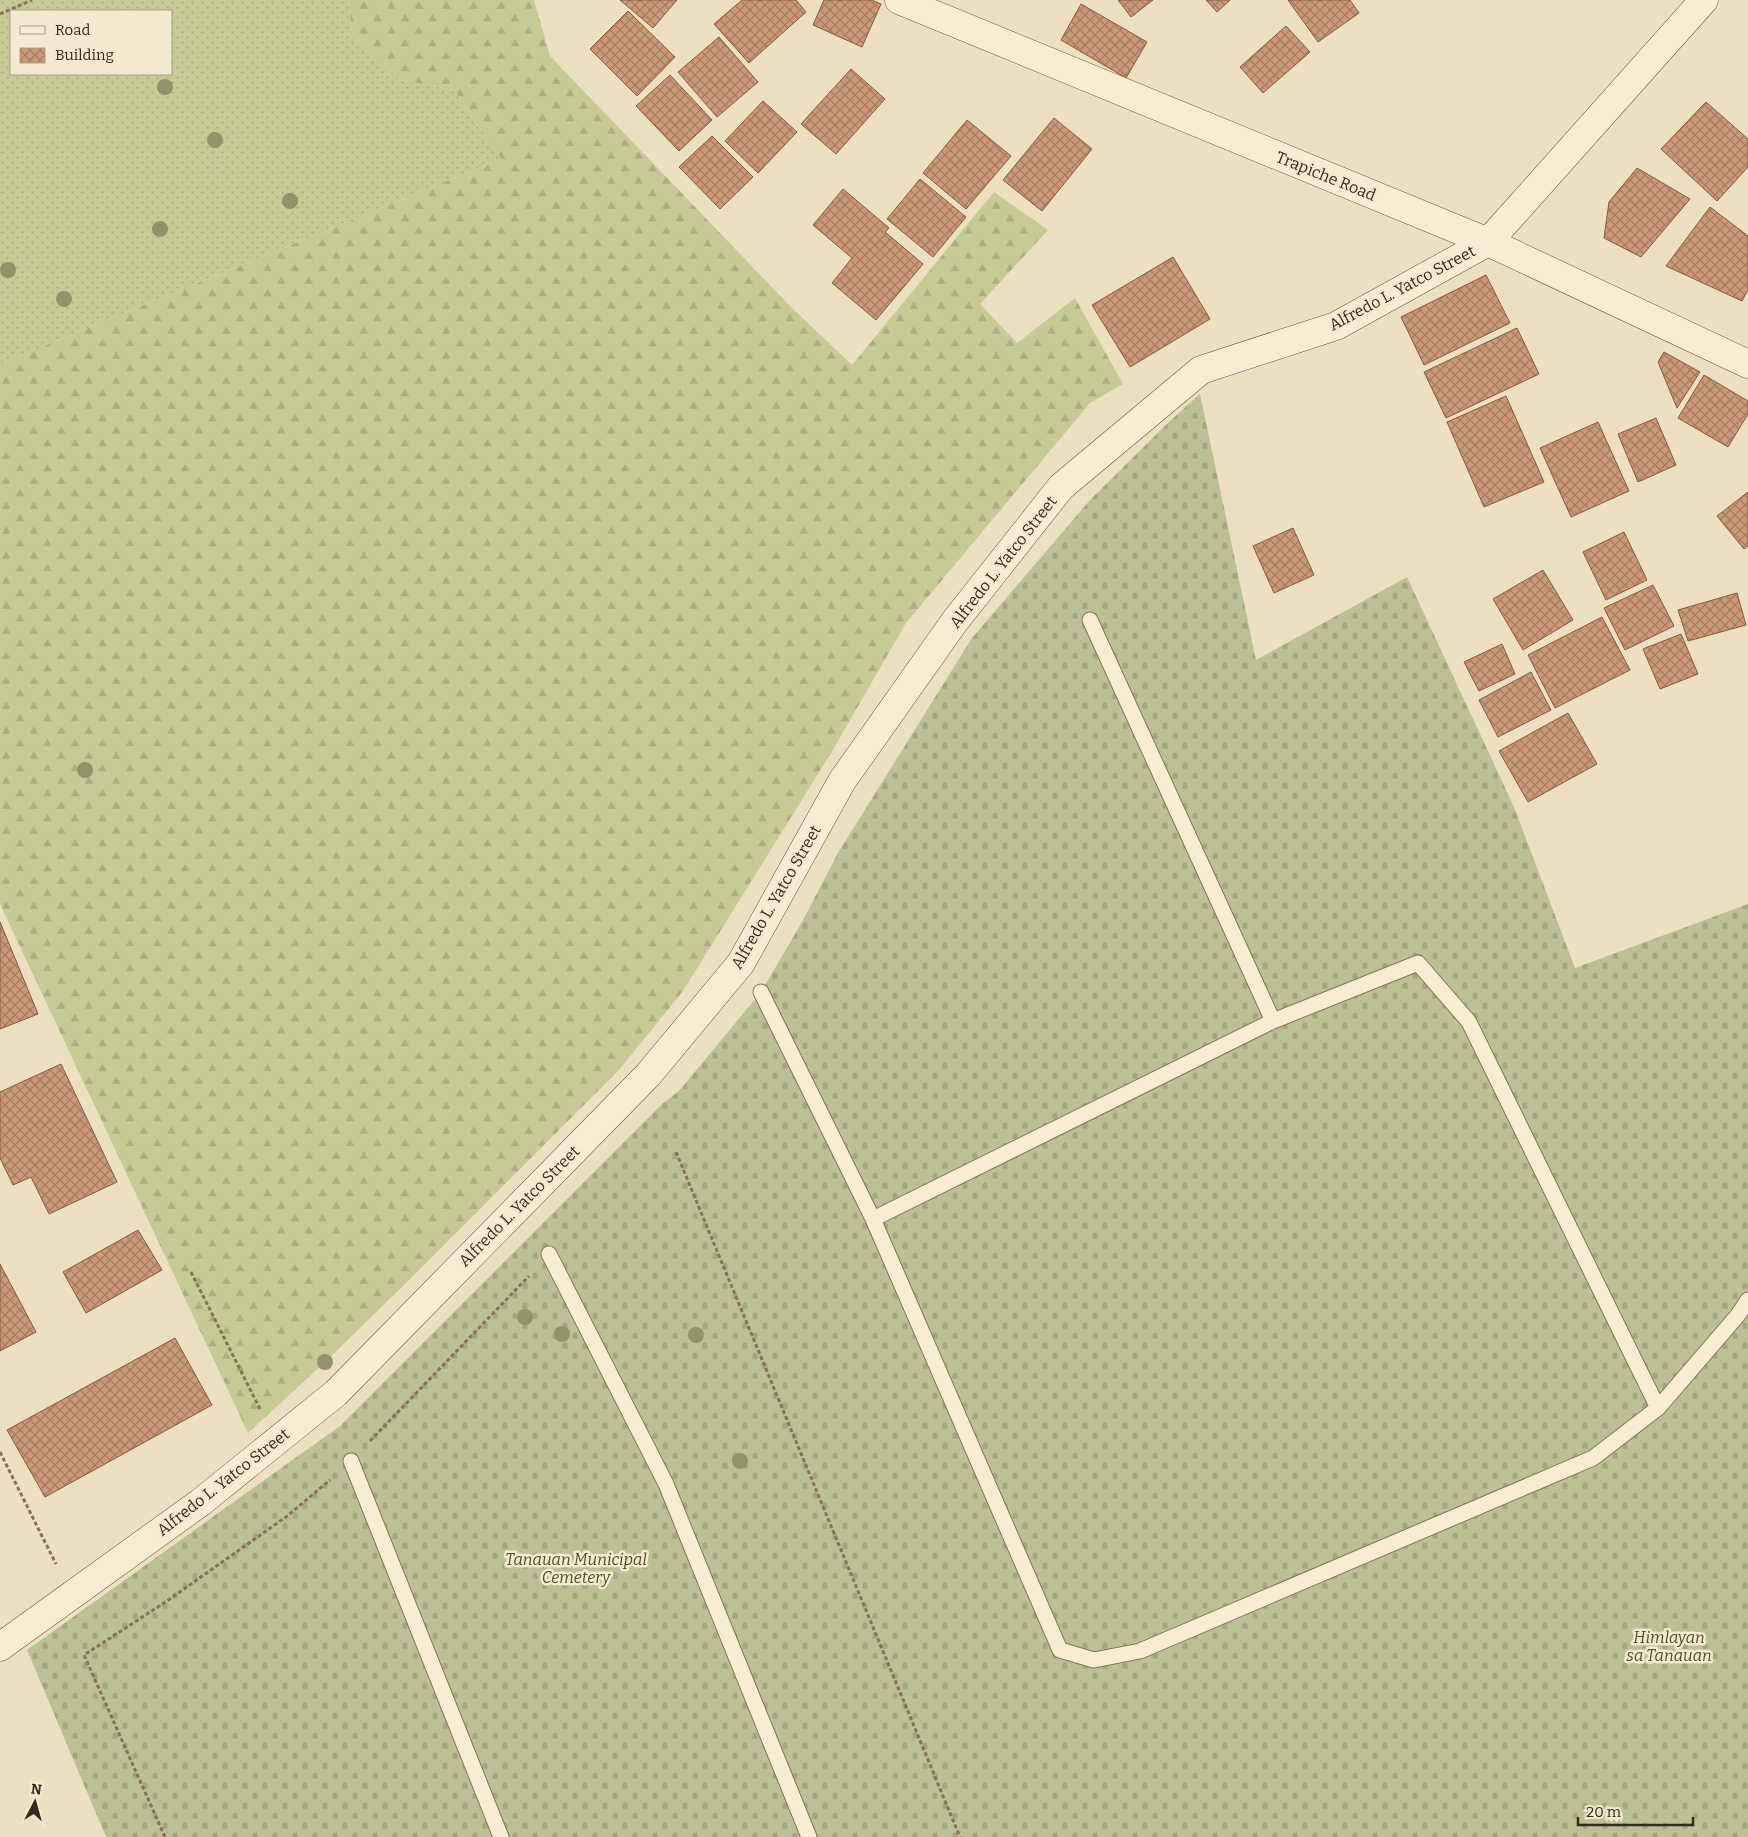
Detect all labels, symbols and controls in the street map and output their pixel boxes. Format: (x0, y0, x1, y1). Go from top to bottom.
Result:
legend (10, 10, 172, 75)
text: Road (55, 21, 90, 39)
text: Building (55, 46, 114, 64)
street label: Trapiche Road (1273, 147, 1379, 205)
street label: Alfredo L. Yatco Street (1326, 241, 1479, 335)
street label: Alfredo L. Yatco Street (945, 492, 1061, 632)
street label: Alfredo L. Yatco Street (727, 822, 825, 972)
street label: Alfredo L. Yatco Street (455, 1142, 583, 1270)
street label: Alfredo L. Yatco Street (153, 1424, 293, 1540)
park label: Tanauan Municipal Cemetery (505, 1550, 647, 1587)
park label: Himlayan sa Tanauan (1626, 1628, 1712, 1665)
north arrow (10, 1777, 60, 1827)
text: N (30, 1781, 43, 1799)
scale bar (1578, 1794, 1693, 1826)
text: 20 m (1586, 1803, 1622, 1821)

